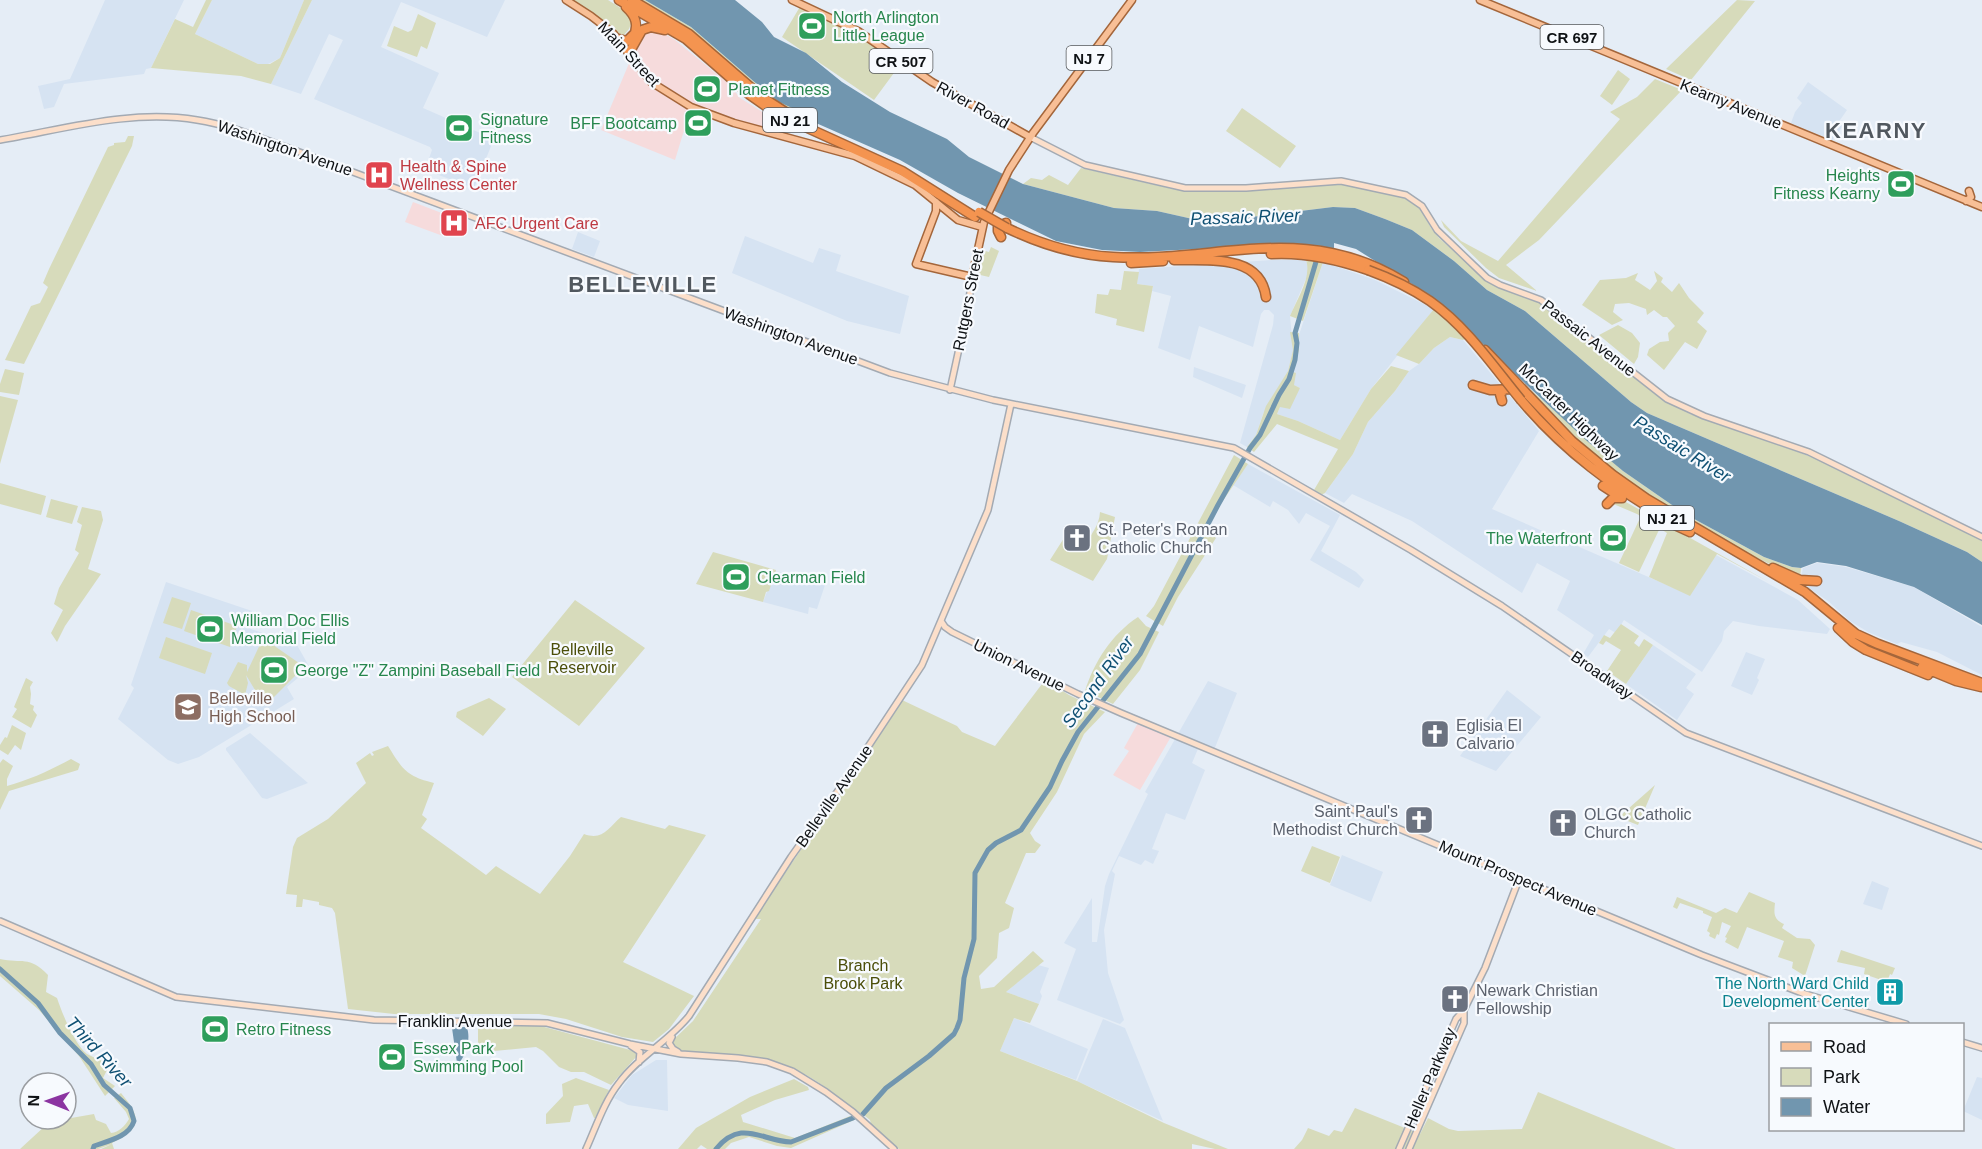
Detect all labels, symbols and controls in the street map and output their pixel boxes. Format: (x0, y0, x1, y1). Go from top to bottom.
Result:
place label: North Arlington Little League (833, 9, 939, 44)
sports icon: North Arlington Little League (796, 10, 828, 42)
street label: Main Street (595, 18, 663, 90)
road number: CR 697 (1540, 25, 1604, 49)
road number: NJ 7 (1066, 46, 1112, 70)
road number: CR 507 (870, 49, 932, 73)
sports icon: Planet Fitness (691, 73, 723, 105)
street label: Kearny Avenue (1678, 76, 1784, 132)
street label: River Road (934, 78, 1012, 132)
place label: Planet Fitness (728, 81, 829, 98)
sports icon: BFF Bootcamp (682, 107, 714, 139)
road number: NJ 21 (763, 108, 817, 132)
place label: Signature Fitness (480, 111, 549, 146)
sports icon: Signature Fitness (443, 112, 475, 144)
place label: BFF Bootcamp (570, 115, 677, 132)
street label: Washington Avenue (215, 117, 355, 179)
district label: KEARNY (1825, 118, 1927, 143)
place label: Health & Spine Wellness Center (400, 158, 518, 193)
hospital icon: Health & Spine Wellness Center (363, 159, 395, 191)
place label: Heights Fitness Kearny (1773, 167, 1880, 202)
sports icon: Heights Fitness Kearny (1885, 168, 1917, 200)
water label: Passaic River (1190, 205, 1301, 229)
hospital icon: AFC Urgent Care (438, 207, 470, 239)
place label: AFC Urgent Care (475, 215, 599, 232)
street label: Rutgers Street (950, 247, 986, 352)
district label: BELLEVILLE (568, 272, 718, 297)
street label: Passaic Avenue (1539, 296, 1639, 380)
street label: Washington Avenue (722, 304, 860, 368)
street label: McCarter Highway (1516, 360, 1622, 464)
water label: Passaic River (1630, 411, 1735, 487)
road number: NJ 21 (1640, 506, 1694, 530)
place label: St. Peter's Roman Catholic Church (1098, 521, 1227, 556)
church icon: St. Peter's Roman Catholic Church (1061, 522, 1093, 554)
sports icon: The Waterfront (1597, 522, 1629, 554)
place label: The Waterfront (1486, 530, 1593, 547)
sports icon: Clearman Field (720, 561, 752, 593)
place label: Clearman Field (757, 569, 865, 586)
place label: William Doc Ellis Memorial Field (231, 612, 349, 647)
sports icon: William Doc Ellis Memorial Field (194, 613, 226, 645)
water label: Second River (1058, 632, 1138, 732)
street label: Union Avenue (971, 636, 1067, 694)
park label: Belleville Reservoir (548, 641, 617, 676)
street label: Broadway (1568, 648, 1636, 702)
sports icon: George "Z" Zampini Baseball Field (258, 654, 290, 686)
place label: George "Z" Zampini Baseball Field (295, 662, 540, 679)
place label: Belleville High School (209, 690, 295, 725)
school or university icon: Belleville High School (172, 691, 204, 723)
place label: Eglisia El Calvario (1456, 717, 1522, 752)
church icon: Eglisia El Calvario (1419, 718, 1451, 750)
street label: Belleville Avenue (792, 742, 876, 850)
place label: Saint Paul's Methodist Church (1273, 803, 1398, 838)
church icon: Saint Paul's Methodist Church (1403, 804, 1435, 836)
place label: OLGC Catholic Church (1584, 806, 1692, 841)
church icon: OLGC Catholic Church (1547, 807, 1579, 839)
street label: Mount Prospect Avenue (1437, 837, 1599, 919)
park label: Branch Brook Park (823, 957, 904, 992)
place label: The North Ward Child Development Center (1715, 975, 1870, 1010)
building icon: The North Ward Child Development Center (1874, 976, 1906, 1008)
place label: Newark Christian Fellowship (1476, 982, 1598, 1017)
church icon: Newark Christian Fellowship (1439, 983, 1471, 1015)
water label: Third River (62, 1013, 137, 1092)
sports icon: Retro Fitness (199, 1013, 231, 1045)
street label: Franklin Avenue (398, 1013, 512, 1030)
place label: Retro Fitness (236, 1021, 331, 1038)
legend (1769, 1023, 1964, 1131)
street label: Heller Parkway (1401, 1025, 1459, 1131)
text: Road (1823, 1037, 1866, 1057)
place label: Essex Park Swimming Pool (413, 1040, 523, 1075)
sports icon: Essex Park Swimming Pool (376, 1041, 408, 1073)
text: Park (1823, 1067, 1861, 1087)
north arrow (18, 1071, 78, 1131)
text: N (25, 1095, 42, 1107)
text: Water (1823, 1097, 1870, 1117)

